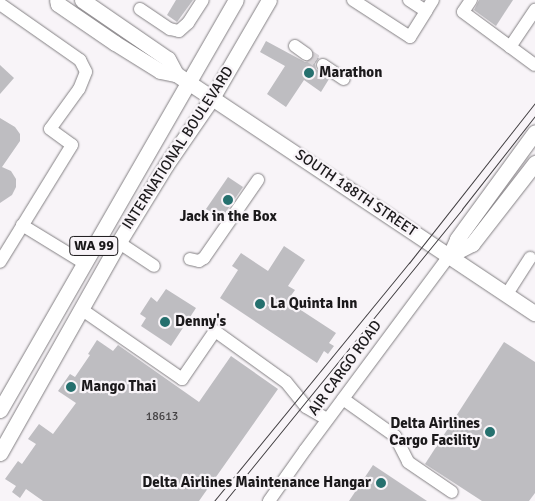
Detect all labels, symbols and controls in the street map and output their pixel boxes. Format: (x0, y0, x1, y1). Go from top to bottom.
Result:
street label: INTERNATIONAL BOULEVARD (119, 63, 237, 233)
place label: Marathon (319, 64, 382, 82)
marker: Marathon (303, 67, 315, 79)
street label: SOUTH 188TH STREET (292, 146, 420, 240)
marker: Jack in the Box (222, 194, 234, 206)
place label: Jack in the Box (179, 208, 277, 226)
road number: WA 99 (69, 235, 119, 258)
place label: La Quinta Inn (270, 295, 358, 313)
marker: La Quinta Inn (254, 298, 266, 310)
place label: Denny's (175, 313, 226, 331)
marker: Denny's (159, 316, 171, 328)
street label: AIR CARGO ROAD (304, 317, 386, 419)
place label: Mango Thai (81, 378, 157, 396)
marker: Mango Thai (65, 381, 77, 393)
house number: 18613 (146, 410, 178, 424)
place label: Delta Airlines Cargo Facility (389, 414, 480, 449)
marker: Delta Airlines Cargo Facility (484, 426, 496, 438)
place label: Delta Airlines Maintenance Hangar (142, 474, 371, 492)
marker: Delta Airlines Maintenance Hangar (375, 477, 387, 489)

